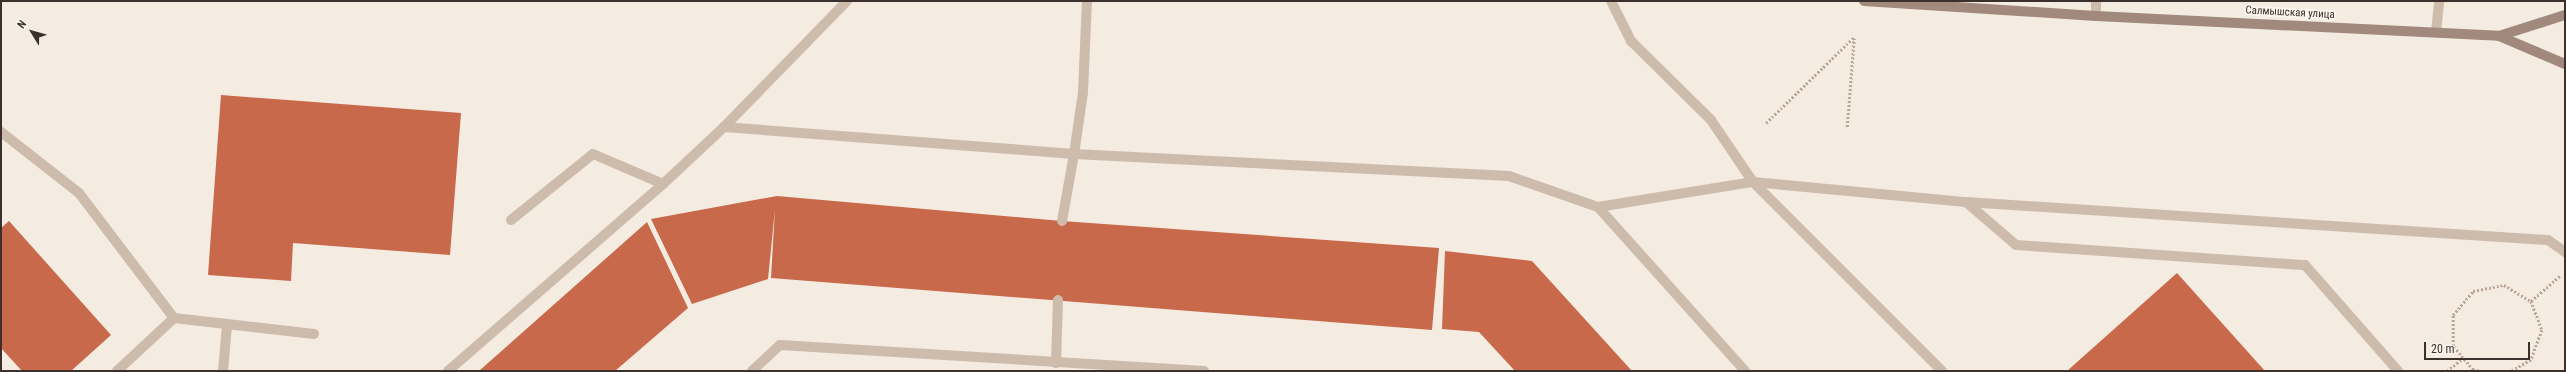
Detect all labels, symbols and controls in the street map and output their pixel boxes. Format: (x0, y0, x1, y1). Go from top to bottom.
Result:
street label: Салмышская улица (2245, 4, 2335, 22)
north arrow (12, 12, 52, 52)
text: N (15, 18, 29, 31)
scale bar (2426, 334, 2532, 360)
text: 20 m (2431, 342, 2455, 356)

